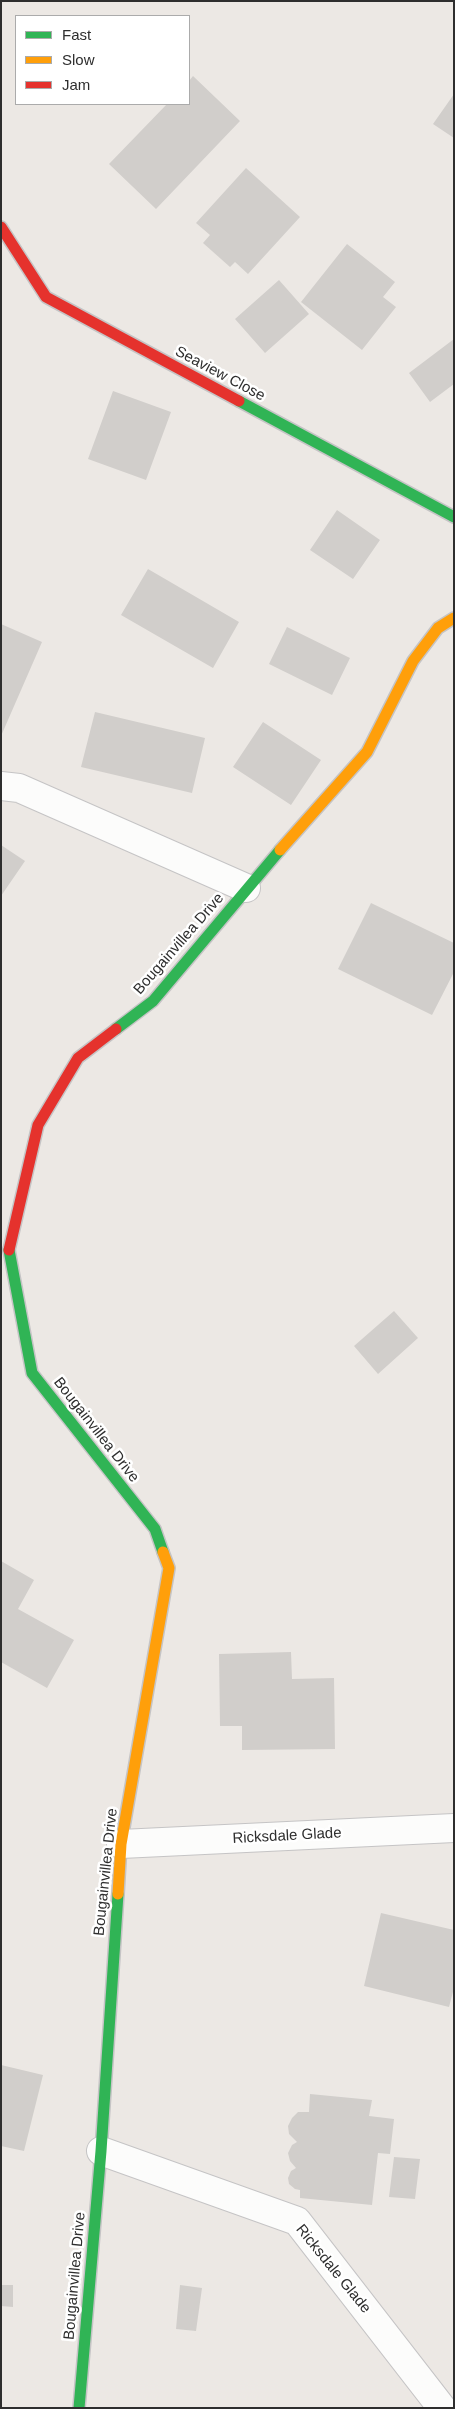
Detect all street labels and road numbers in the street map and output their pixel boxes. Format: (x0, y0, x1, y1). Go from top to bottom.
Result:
street label: Seaview Close (172, 343, 268, 405)
street label: Bougainvillea Drive (130, 890, 228, 998)
street label: Bougainvillea Drive (49, 1374, 143, 1486)
street label: Bougainvillea Drive (90, 1807, 122, 1937)
street label: Ricksdale Glade (232, 1824, 342, 1848)
street label: Bougainvillea Drive (60, 2211, 90, 2341)
street label: Ricksdale Glade (292, 2221, 374, 2317)

